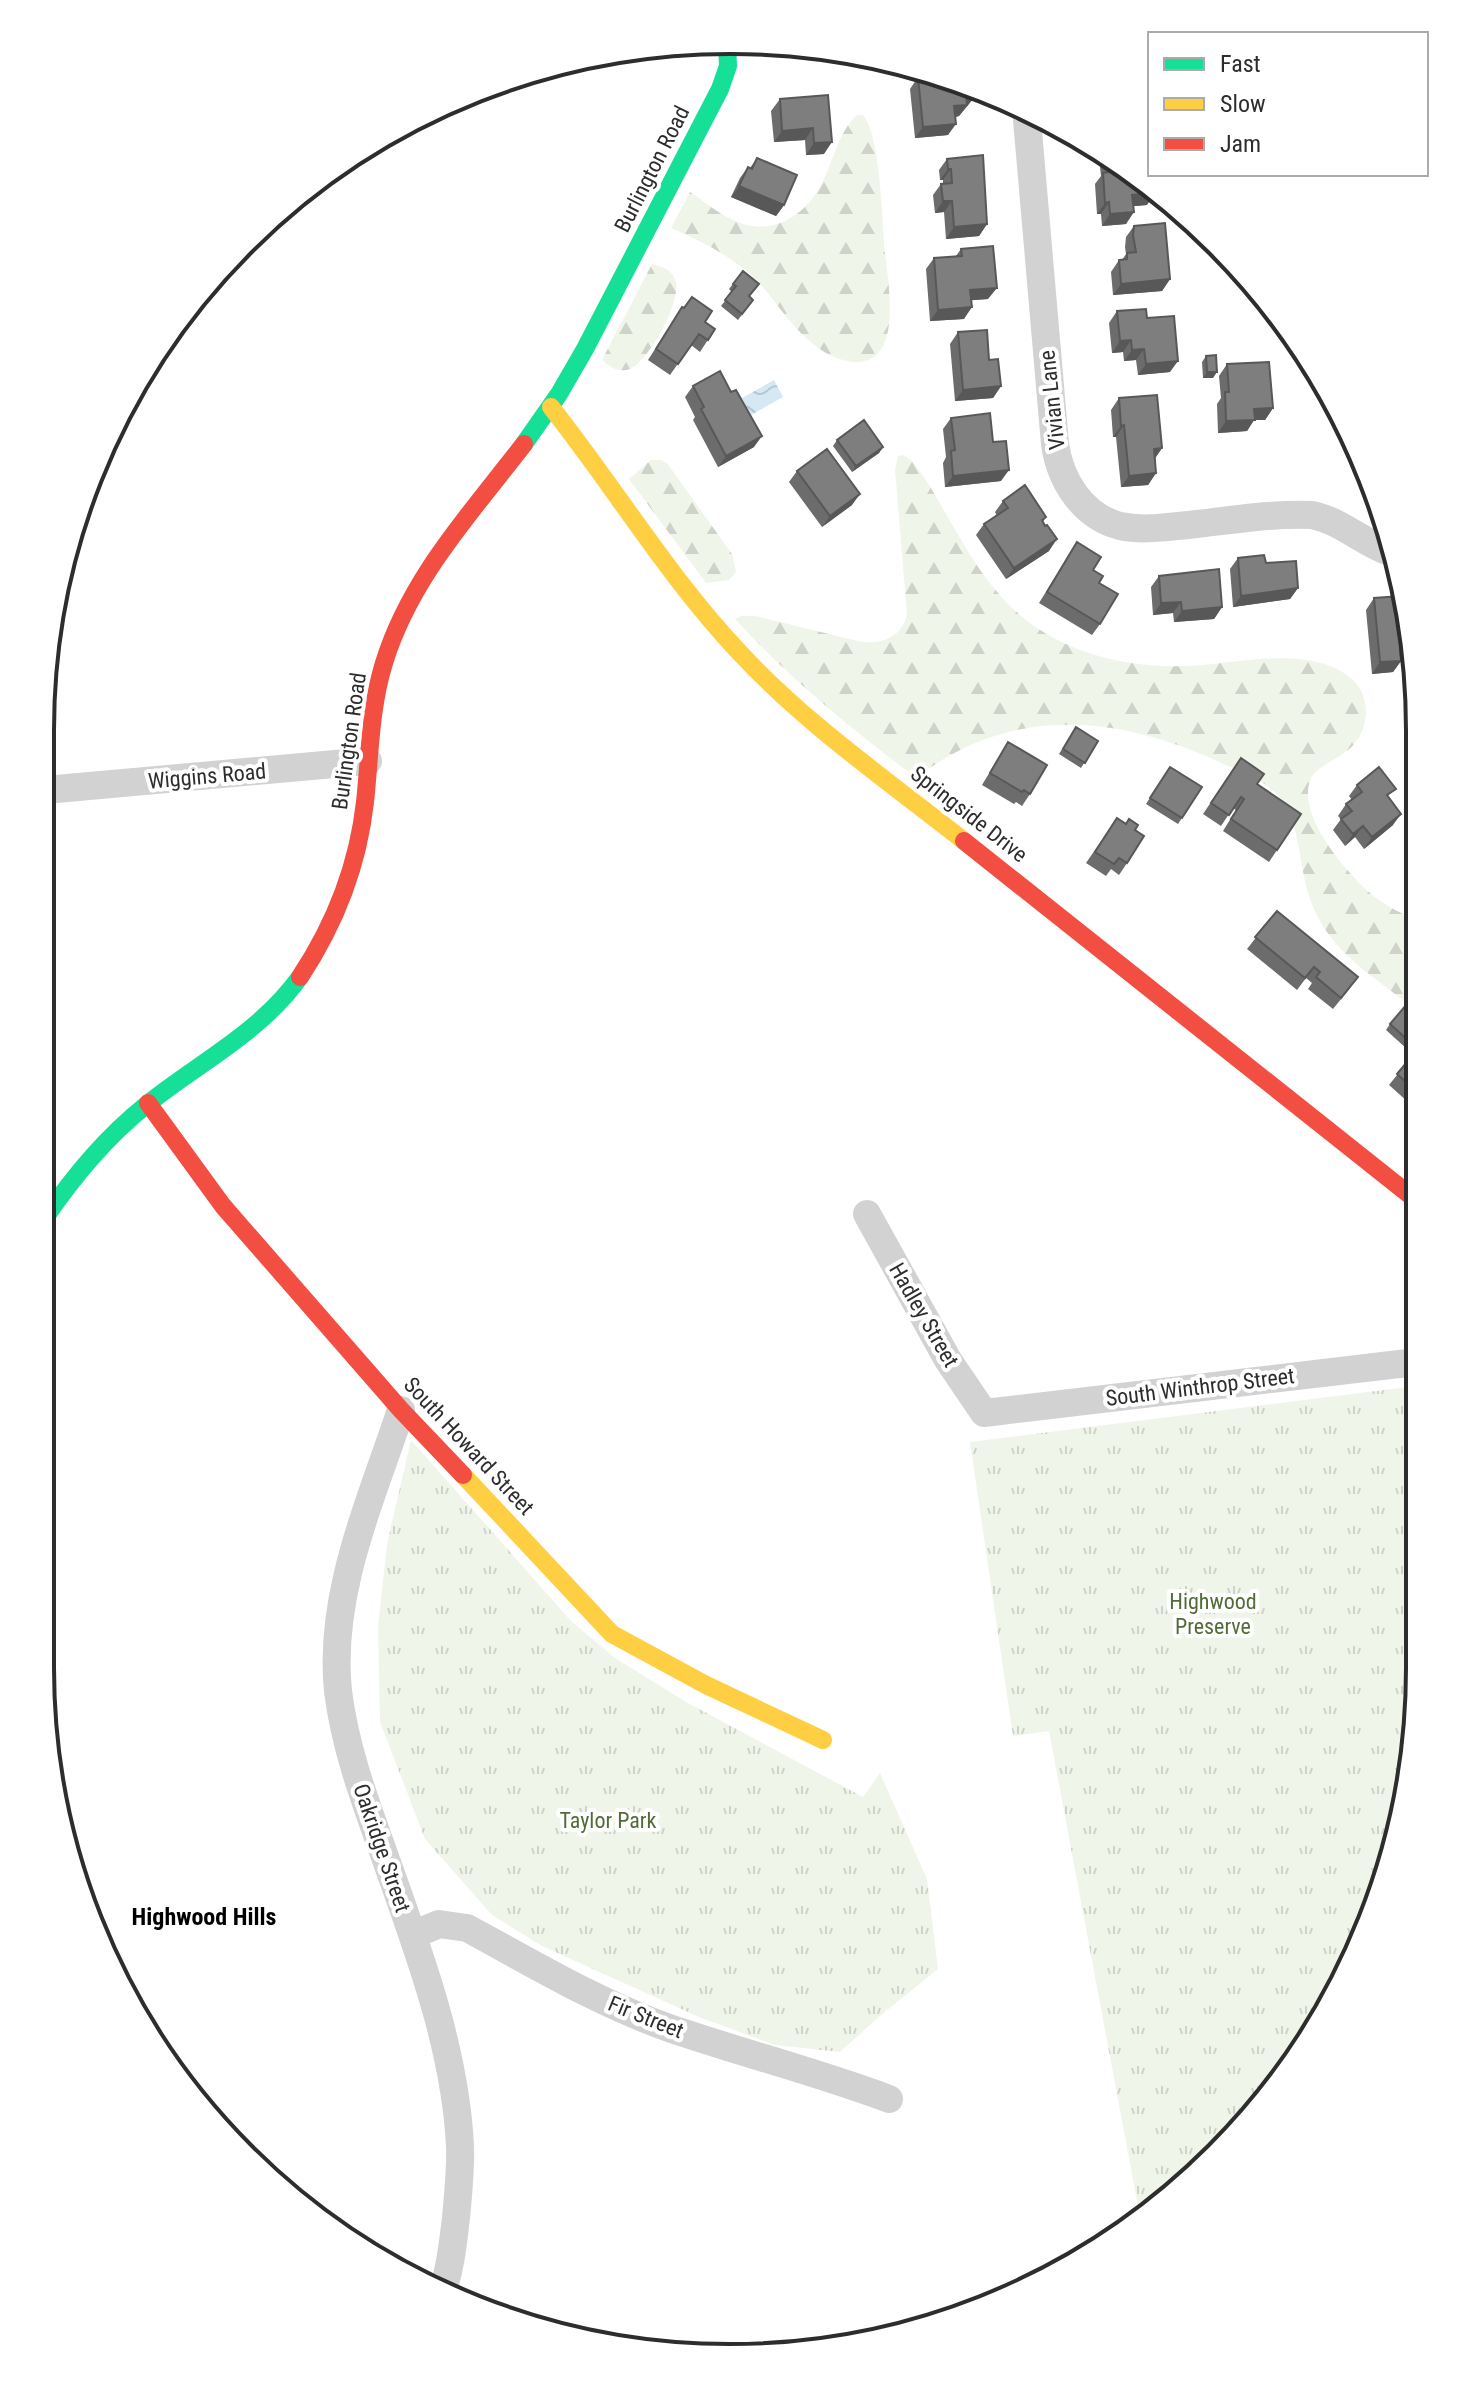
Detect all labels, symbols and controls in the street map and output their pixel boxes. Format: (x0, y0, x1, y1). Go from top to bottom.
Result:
legend (1148, 32, 1428, 176)
text: Fast (1220, 50, 1261, 78)
text: Slow (1220, 90, 1266, 118)
street label: Burlington Road (609, 102, 695, 236)
text: Jam (1220, 130, 1261, 158)
street label: Vivian Lane (1034, 349, 1070, 451)
street label: Burlington Road (327, 671, 371, 811)
street label: Wiggins Road (147, 758, 267, 794)
street label: Springside Drive (906, 761, 1032, 867)
street label: Hadley Street (884, 1258, 964, 1372)
street label: South Winthrop Street (1104, 1363, 1296, 1411)
street label: South Howard Street (399, 1372, 539, 1520)
park label: Highwood Preserve (1169, 1589, 1257, 1639)
street label: Oakridge Street (348, 1781, 416, 1915)
park label: Taylor Park (560, 1808, 657, 1833)
district label: Highwood Hills (132, 1903, 277, 1931)
street label: Fir Street (605, 1991, 687, 2043)

